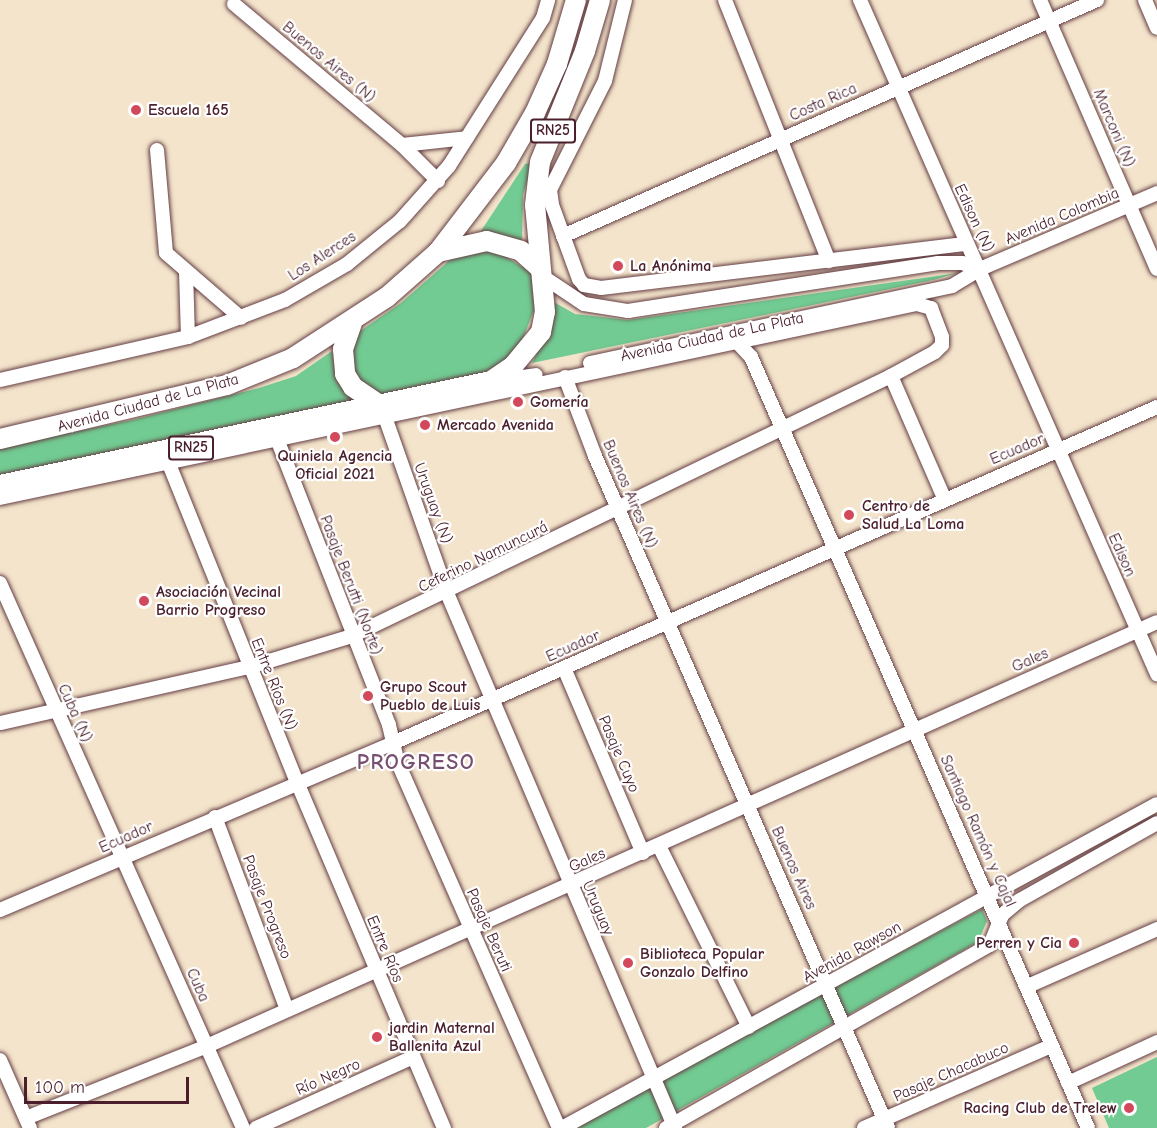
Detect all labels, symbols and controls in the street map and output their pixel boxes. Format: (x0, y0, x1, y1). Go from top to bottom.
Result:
street label: Buenos Aires (N) (278, 17, 380, 107)
street label: Costa Rica (786, 79, 860, 125)
street label: Marconi (N) (1089, 86, 1139, 170)
place label: Escuela 165 (148, 100, 229, 120)
marker: Escuela 165 (129, 103, 143, 117)
road number: RN25 (529, 119, 577, 143)
street label: Edison (N) (950, 181, 998, 255)
street label: Avenida Colombia (1002, 183, 1122, 249)
street label: Los Alerces (284, 227, 360, 285)
place label: La Anónima (630, 256, 711, 276)
marker: La Anónima (611, 259, 625, 273)
street label: Avenida Ciudad de La Plata (619, 308, 805, 366)
street label: Avenida Ciudad de La Plata (55, 370, 241, 436)
place label: Gomería (530, 392, 589, 412)
marker: Gomería (511, 395, 525, 409)
place label: Mercado Avenida (437, 415, 554, 435)
marker: Mercado Avenida (418, 418, 432, 432)
street label: Ecuador (987, 429, 1047, 469)
marker: Quiniela Agencia Oficial 2021 (328, 430, 342, 444)
road number: RN25 (167, 436, 215, 460)
street label: Buenos Aires (N) (599, 437, 661, 551)
place label: Quiniela Agencia Oficial 2021 (277, 446, 393, 484)
street label: Uruguay (N) (410, 460, 456, 546)
place label: Centro de Salud La Loma (862, 496, 964, 534)
marker: Centro de Salud La Loma (840, 506, 858, 524)
street label: Pasaje Berutti (Norte) (316, 513, 386, 657)
street label: Ceferino Namuncurá (415, 517, 551, 597)
street label: Edison (1104, 530, 1140, 580)
place label: Asociación Vecinal Barrio Progreso (156, 582, 281, 620)
marker: Asociación Vecinal Barrio Progreso (137, 594, 151, 608)
street label: Ecuador (543, 626, 603, 666)
street label: Entre Ríos (N) (247, 635, 301, 733)
street label: Gales (1009, 644, 1051, 676)
place label: Grupo Scout Pueblo de Luis (380, 677, 480, 715)
street label: Cuba (N) (54, 681, 96, 745)
marker: Grupo Scout Pueblo de Luis (361, 689, 375, 703)
street label: Pasaje Cuyo (594, 713, 644, 795)
district label: PROGRESO (357, 750, 475, 776)
street label: Santiago Ramón y Cajal (936, 752, 1020, 910)
street label: Ecuador (96, 817, 156, 857)
street label: Buenos Aires (767, 823, 821, 913)
street label: Gales (566, 844, 608, 876)
street label: Pasaje Progreso (238, 852, 296, 962)
street label: Uruguay (578, 878, 618, 938)
street label: Pasaje Beruti (462, 885, 516, 975)
street label: Entre Ríos (362, 913, 408, 985)
street label: Avenida Rawson (800, 917, 904, 987)
place label: Perren y Cia (976, 933, 1062, 953)
marker: Perren y Cia (1067, 936, 1081, 950)
place label: Biblioteca Popular Gonzalo Delfino (640, 944, 764, 982)
marker: Biblioteca Popular Gonzalo Delfino (621, 956, 635, 970)
street label: Cuba (182, 965, 214, 1005)
place label: jardin Maternal Ballenita Azul (389, 1018, 495, 1056)
marker: jardin Maternal Ballenita Azul (370, 1030, 384, 1044)
street label: Pasaje Chacabuco (890, 1038, 1012, 1106)
street label: Río Negro (293, 1054, 363, 1100)
scale bar (27, 1065, 192, 1103)
text: 100 m (35, 1077, 85, 1098)
place label: Racing Club de Trelew (964, 1098, 1117, 1118)
marker: Racing Club de Trelew (1122, 1101, 1136, 1115)

